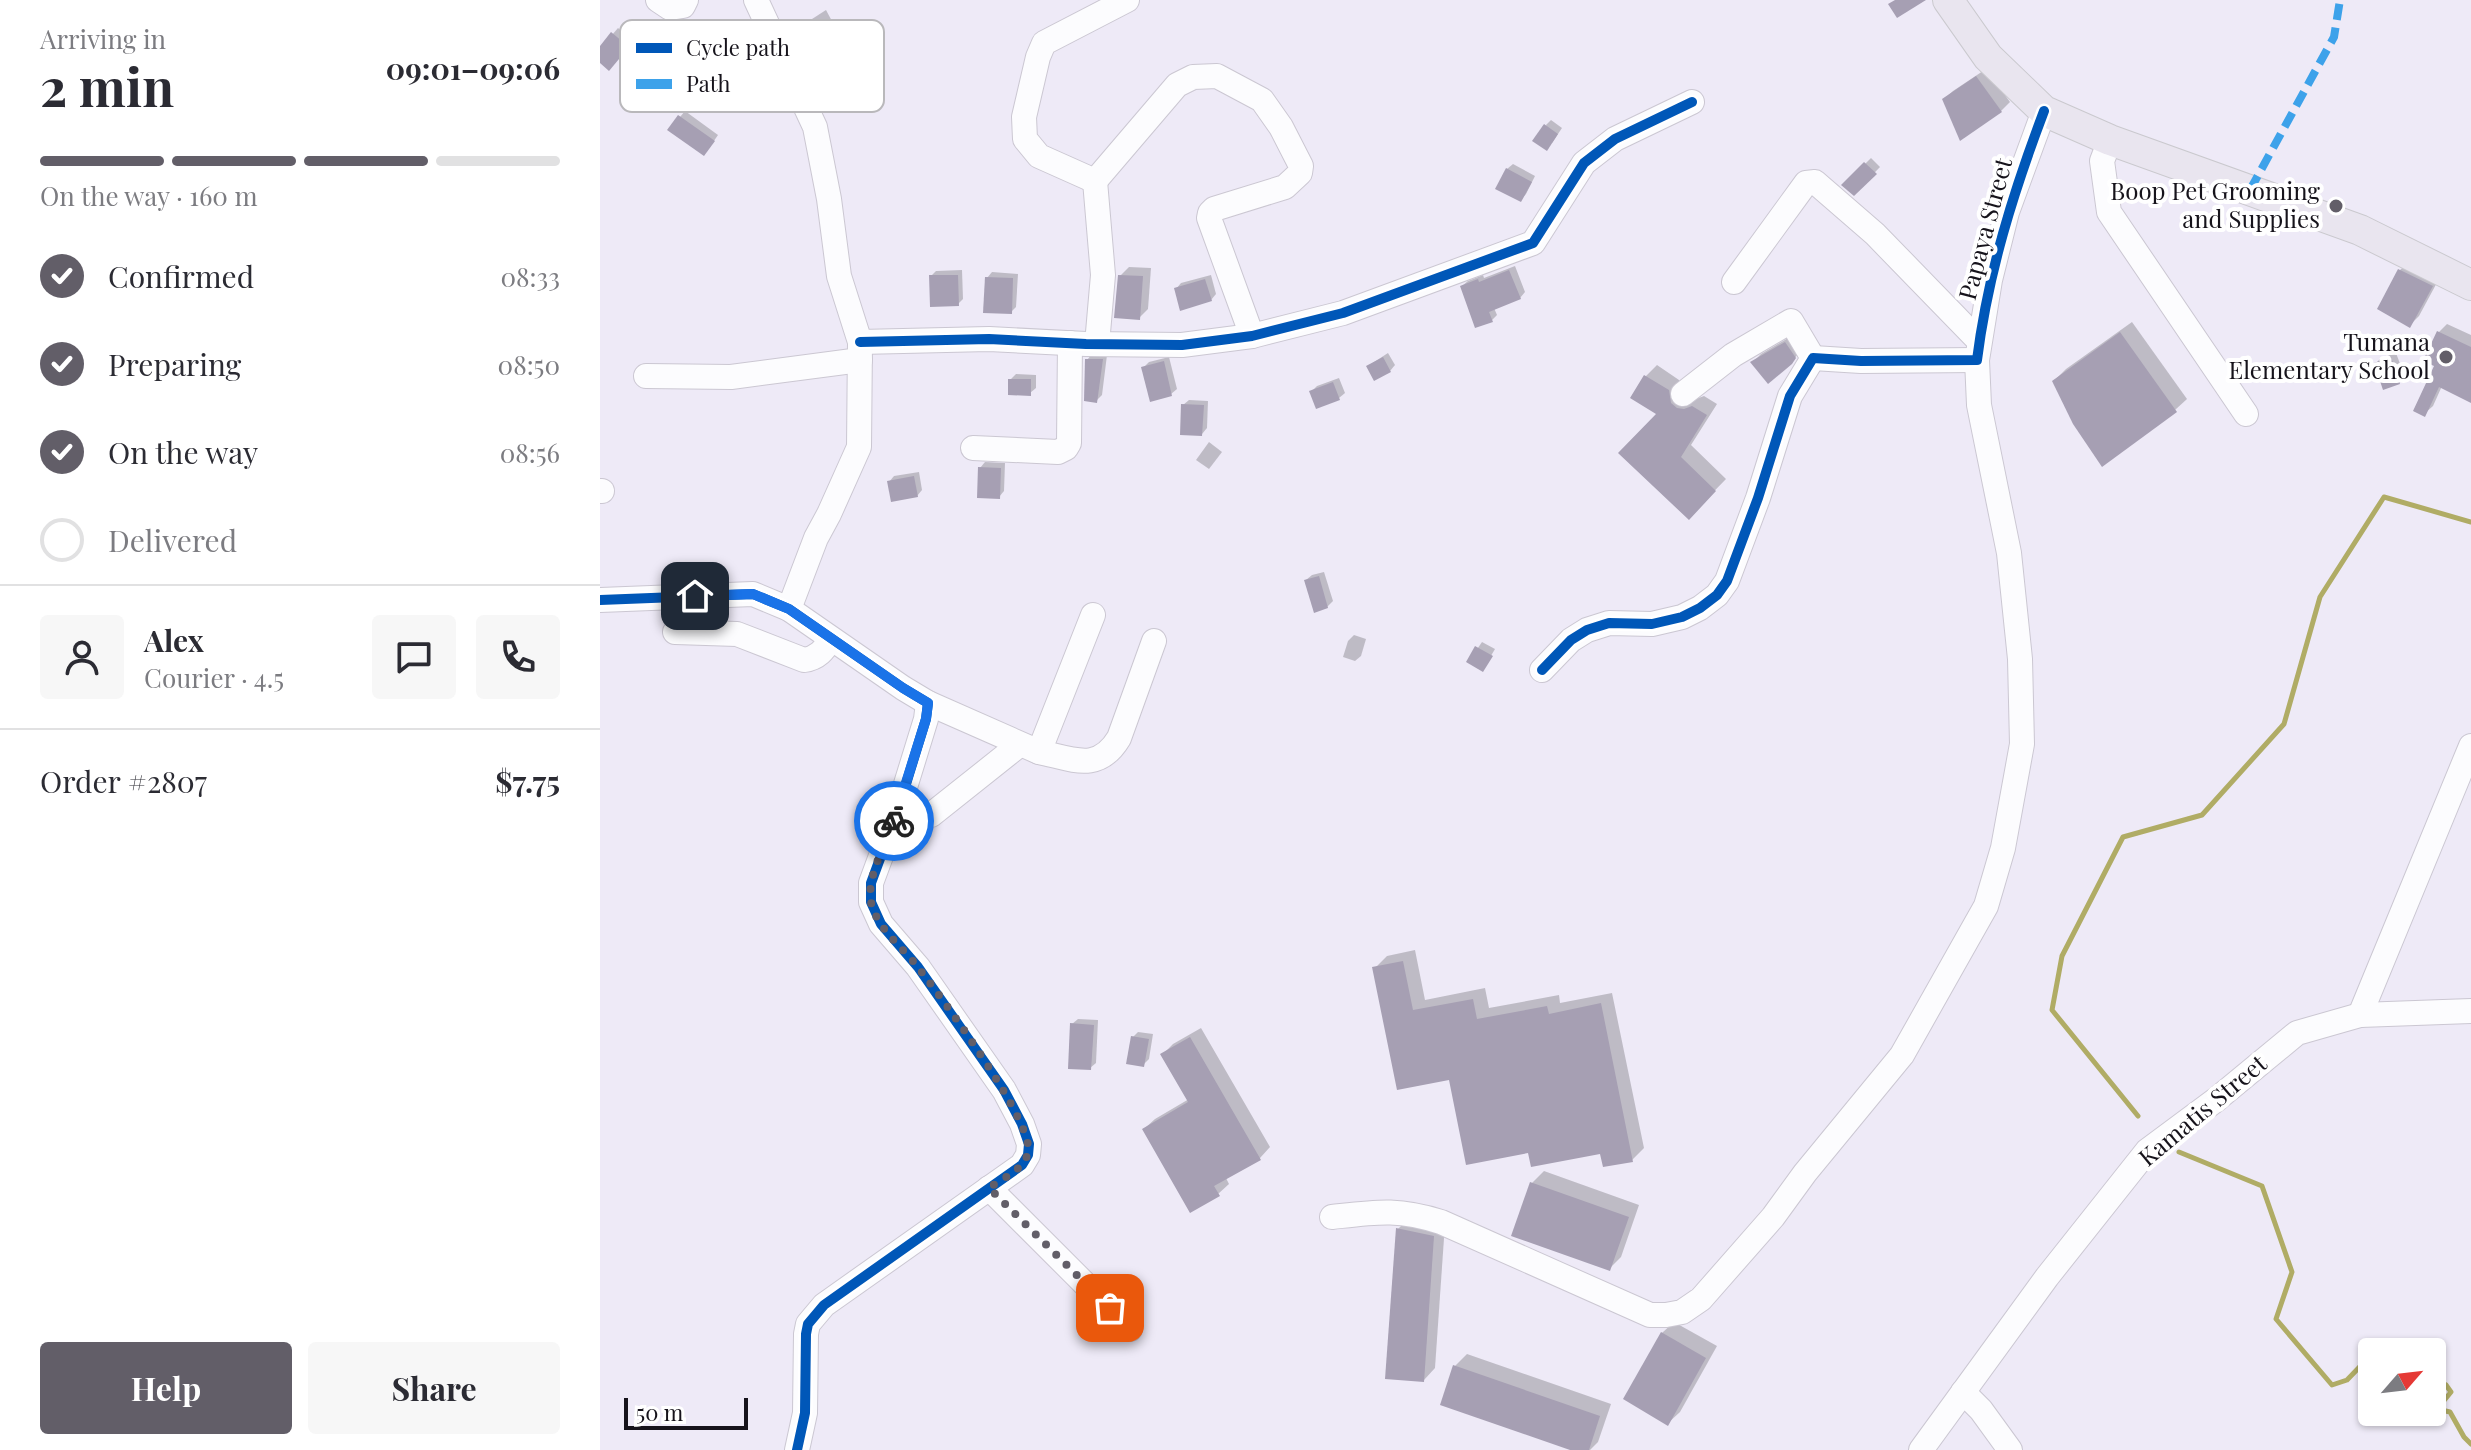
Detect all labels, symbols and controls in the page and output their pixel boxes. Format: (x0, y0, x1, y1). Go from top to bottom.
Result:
legend (620, 20, 884, 112)
text: Arriving in (40, 21, 166, 56)
text: Cycle path (686, 32, 790, 62)
text: 09:01–09:06 (386, 48, 560, 88)
text: 2 min (40, 51, 174, 120)
text: Path (686, 68, 730, 98)
street label: Papaya Street (1950, 154, 2018, 303)
place label: Boop Pet Grooming and Supplies (2110, 174, 2320, 234)
text: On the way · 160 m (40, 178, 258, 213)
marker: Boop Pet Grooming and Supplies (2327, 197, 2345, 215)
icon: check (40, 254, 84, 298)
text: Confirmed (108, 256, 254, 296)
text: 08:33 (501, 259, 560, 294)
place label: Tumana Elementary School (2229, 325, 2430, 385)
icon: check (40, 342, 84, 386)
text: Preparing (108, 344, 241, 384)
text: 08:50 (498, 347, 560, 382)
marker: Tumana Elementary School (2437, 348, 2455, 366)
icon: check (40, 430, 84, 474)
text: On the way (108, 432, 258, 472)
text: 08:56 (500, 435, 560, 470)
text: Delivered (108, 520, 237, 560)
pin (661, 562, 729, 630)
icon: home (673, 574, 717, 618)
button: person (40, 615, 124, 699)
button: chat (372, 615, 456, 699)
button: phone (476, 615, 560, 699)
text: Alex (144, 620, 204, 660)
text: Courier · 4.5 (144, 660, 284, 695)
text: Order #2807 (40, 761, 207, 801)
text: $7.75 (495, 761, 560, 801)
courier (854, 781, 934, 861)
icon: bike (872, 799, 916, 843)
street label: Kamatis Street (2131, 1046, 2273, 1172)
pin (1076, 1274, 1144, 1342)
icon: bag (1088, 1286, 1132, 1330)
north arrow (2358, 1338, 2446, 1426)
map controls (2358, 1338, 2446, 1426)
button: Help (40, 1342, 292, 1434)
button: Share (308, 1342, 560, 1434)
scale bar (624, 1394, 748, 1430)
text: 50 m (636, 1397, 683, 1427)

